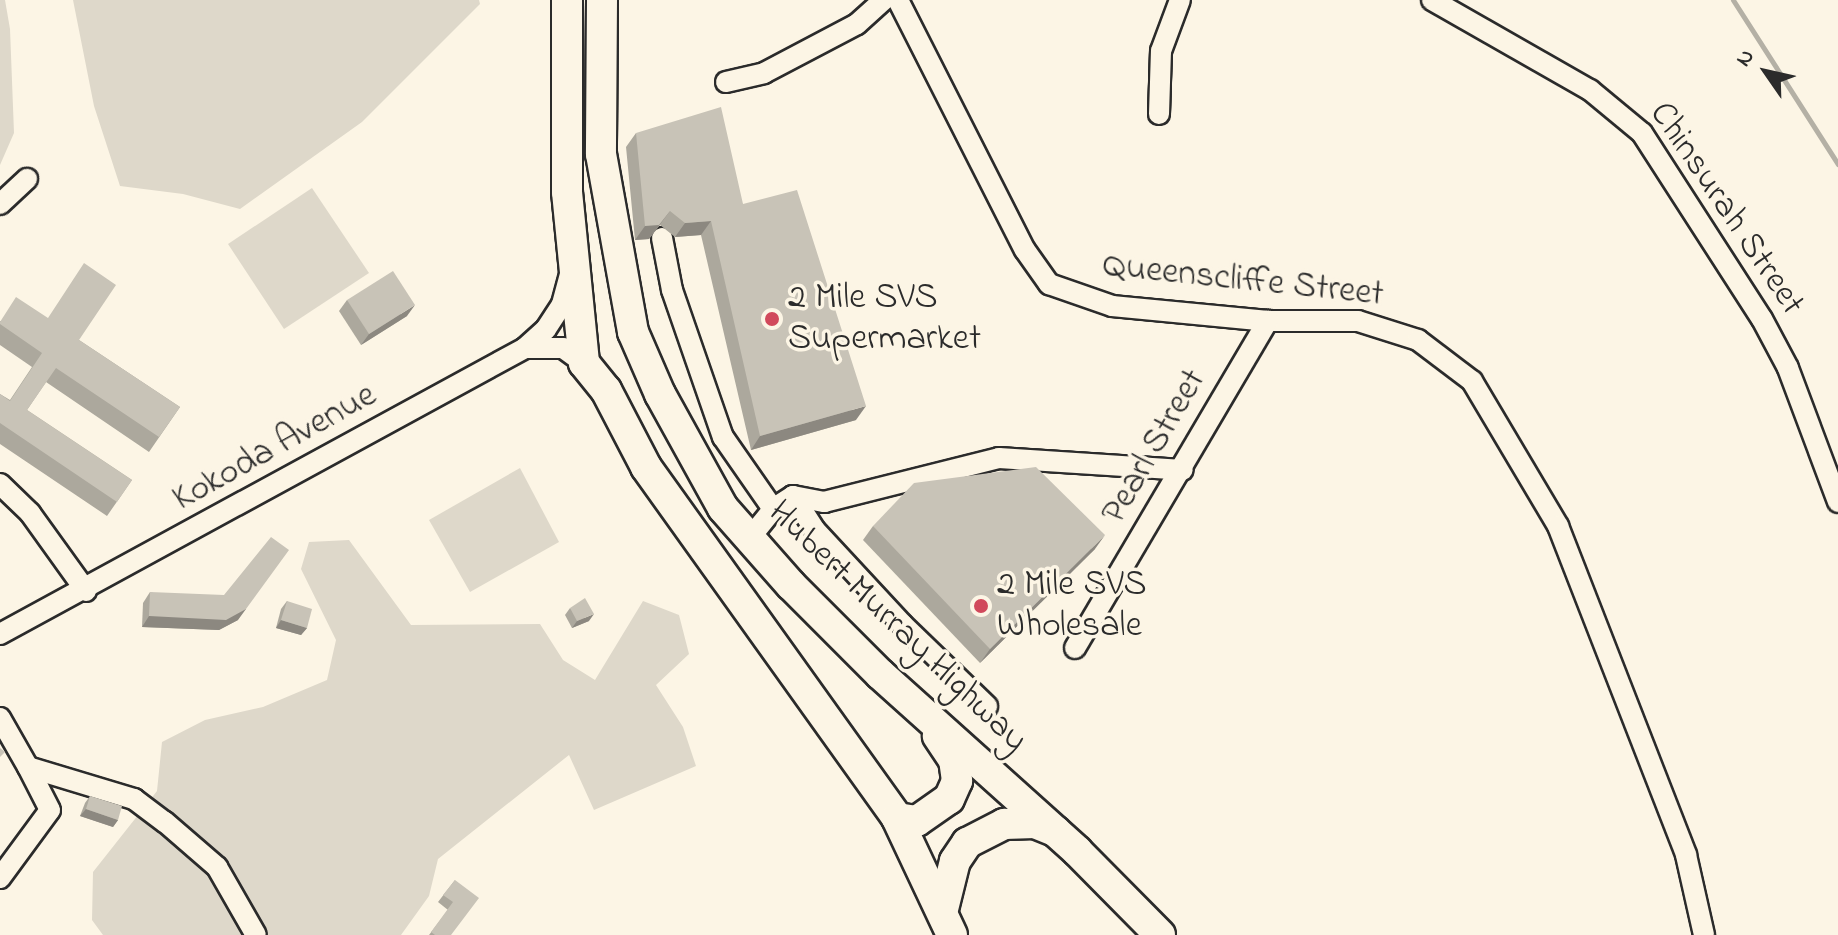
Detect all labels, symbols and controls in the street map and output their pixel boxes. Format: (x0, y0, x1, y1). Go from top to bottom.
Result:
north arrow (1726, 32, 1806, 112)
text: N (1729, 43, 1764, 74)
street label: Chinsurah Street (1639, 94, 1813, 324)
street label: Queenscliffe Street (1100, 245, 1386, 317)
place label: 2 Mile SVS Supermarket (788, 276, 981, 361)
marker: 2 Mile SVS Supermarket (763, 310, 781, 328)
street label: Pearl Street (1093, 362, 1217, 532)
street label: Kokoda Avenue (166, 374, 384, 522)
street label: Hubert Murray Highway (758, 492, 1036, 762)
place label: 2 Mile SVS Wholesale (997, 563, 1147, 648)
marker: 2 Mile SVS Wholesale (972, 597, 990, 615)

